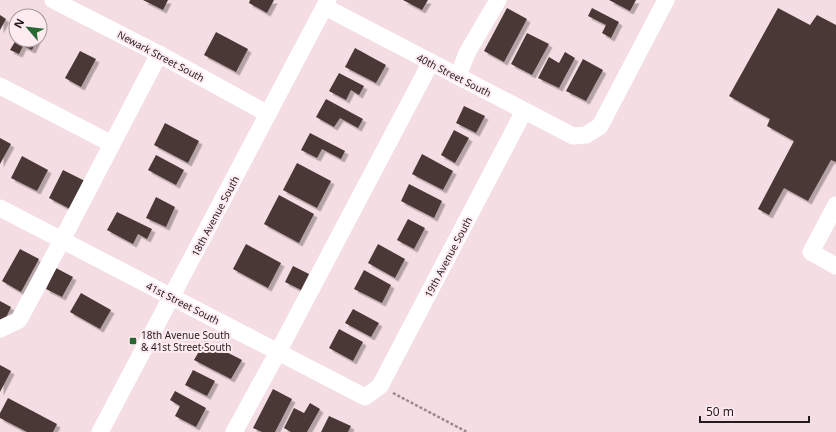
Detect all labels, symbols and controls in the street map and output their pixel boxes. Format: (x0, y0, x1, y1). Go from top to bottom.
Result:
north arrow (8, 8, 48, 48)
text: N (10, 16, 27, 31)
street label: Newark Street South (115, 27, 207, 85)
street label: 40th Street South (414, 50, 494, 100)
street label: 18th Avenue South (188, 173, 242, 259)
street label: 19th Avenue South (421, 214, 475, 300)
street label: 41st Street South (144, 278, 222, 328)
place label: 18th Avenue South & 41st Street South (141, 328, 231, 354)
marker: 18th Avenue South & 41st Street South (128, 336, 138, 346)
scale bar (700, 398, 809, 424)
text: 50 m (706, 403, 734, 420)

